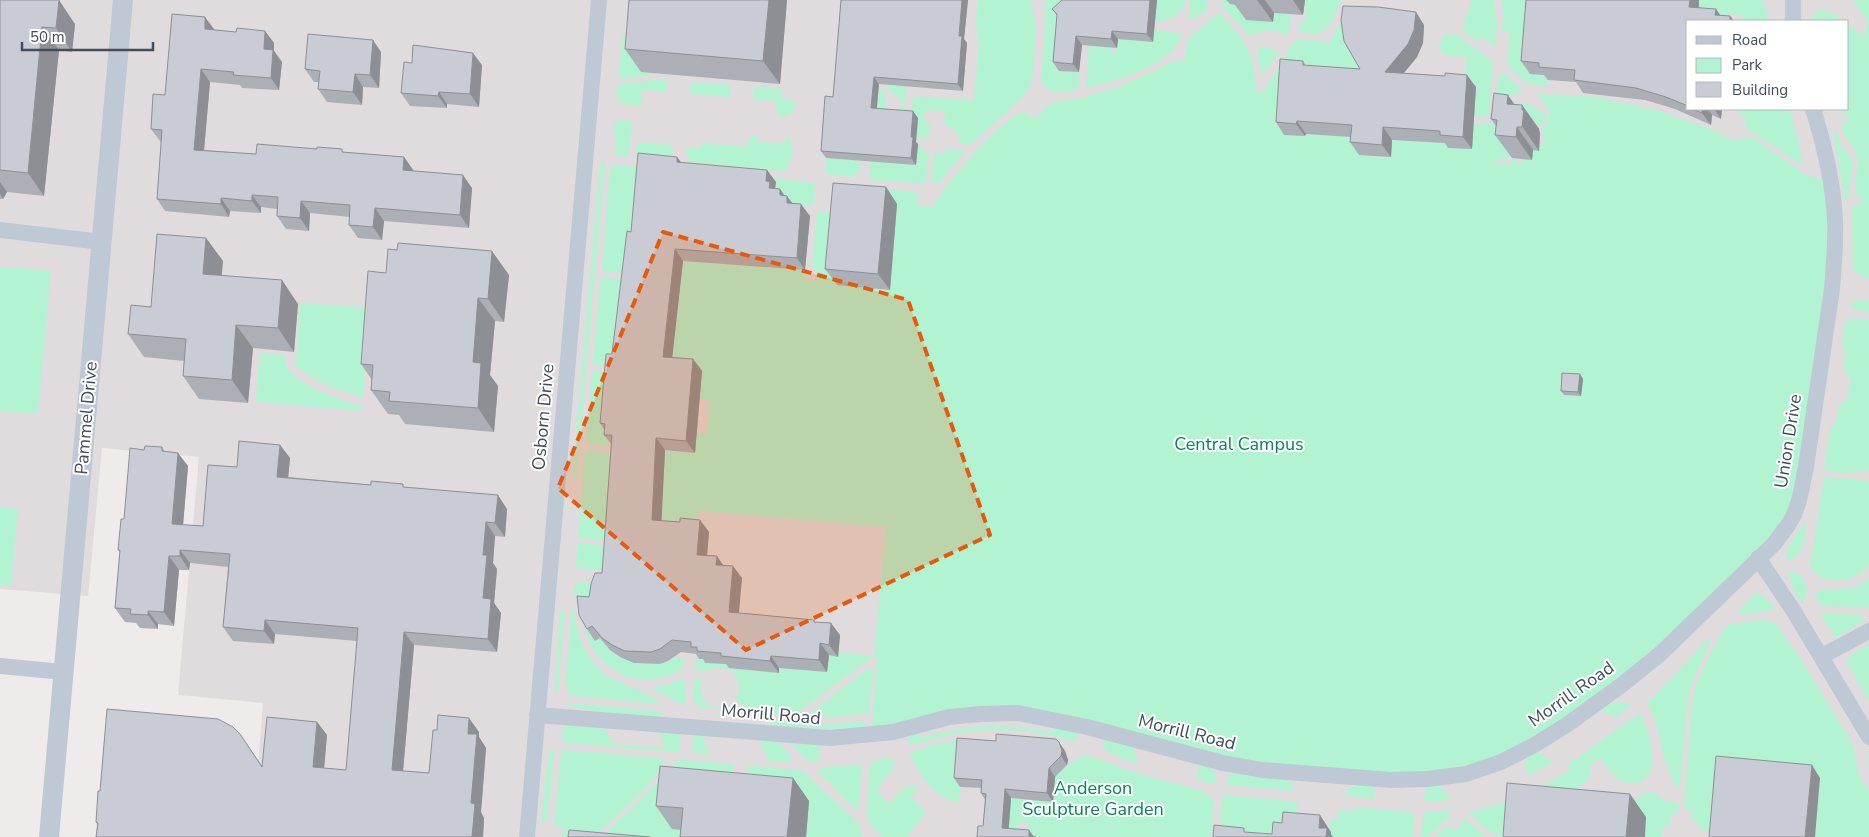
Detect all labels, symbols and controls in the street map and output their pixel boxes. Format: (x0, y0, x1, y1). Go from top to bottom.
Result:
scale bar (22, 20, 154, 52)
legend (1686, 20, 1849, 110)
text: 50 m (30, 27, 65, 47)
text: Road (1732, 30, 1767, 50)
text: Park (1732, 55, 1762, 75)
text: Building (1732, 80, 1788, 100)
street label: Pammel Drive (69, 360, 103, 476)
street label: Osborn Drive (526, 363, 560, 471)
street label: Union Drive (1769, 392, 1807, 490)
park label: Central Campus (1174, 432, 1304, 456)
street label: Morrill Road (1523, 656, 1619, 732)
street label: Morrill Road (720, 698, 822, 730)
street label: Morrill Road (1136, 708, 1238, 756)
park label: Anderson Sculpture Garden (1022, 776, 1164, 821)

